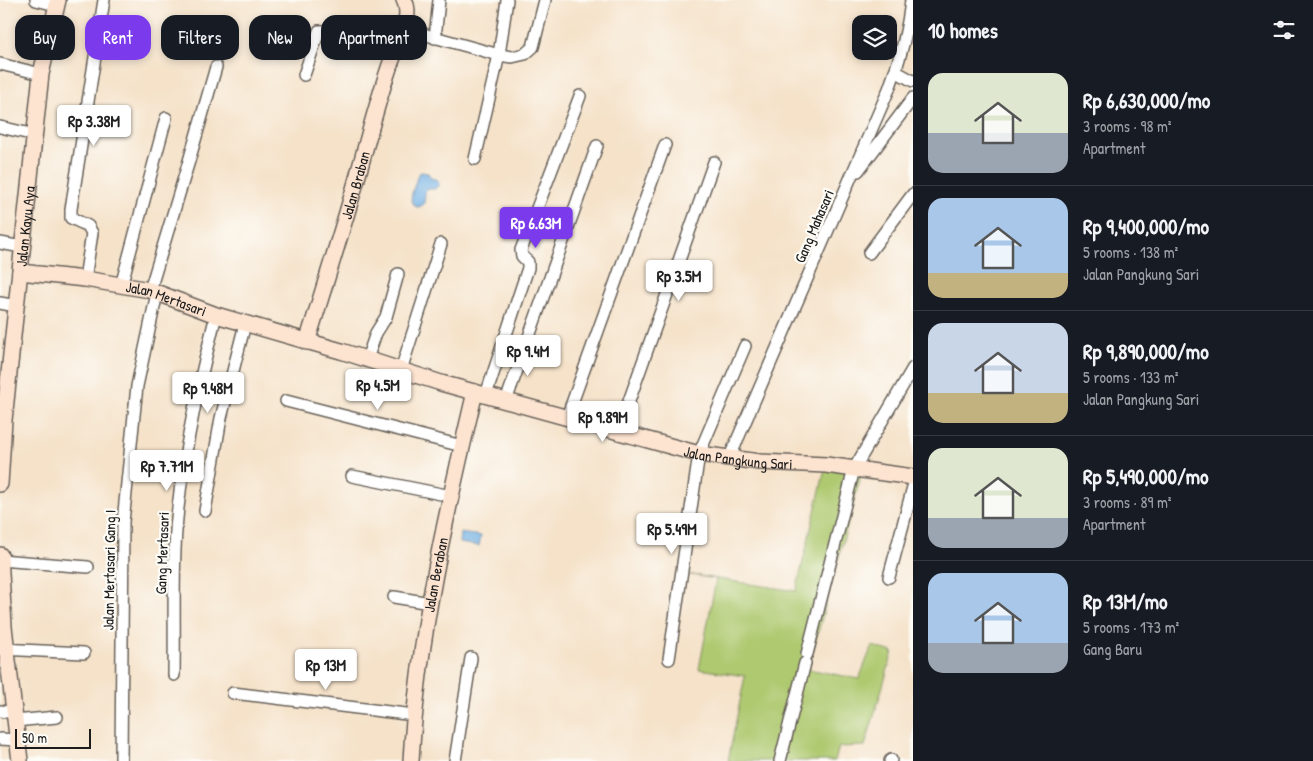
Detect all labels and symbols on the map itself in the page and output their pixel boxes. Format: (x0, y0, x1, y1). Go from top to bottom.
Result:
pin: Rp 3.38M (42, 104, 146, 147)
street label: Jalan Braban (335, 149, 375, 222)
street label: Jalan Kayu Aya (10, 185, 39, 267)
street label: Gang Mahasari (789, 186, 839, 266)
pin: Rp 6.63M (484, 206, 588, 249)
pin: Rp 3.5M (633, 260, 725, 302)
street label: Jalan Mertasari (124, 276, 210, 321)
pin: Rp 9.4M (482, 334, 574, 377)
pin: Rp 4.5M (332, 368, 424, 411)
pin: Rp 9.48M (156, 372, 260, 414)
pin: Rp 9.89M (551, 400, 655, 443)
street label: Jalan Pangkung Sari (682, 440, 793, 474)
pin: Rp 7.71M (115, 450, 219, 492)
street label: Jalan Mertasari Gang I (97, 509, 121, 631)
street label: Gang Mertasari (150, 511, 174, 595)
pin: Rp 5.49M (620, 512, 724, 555)
street label: Jalan Beraban (418, 535, 453, 614)
pin: Rp 13M (285, 648, 367, 691)
scale bar (15, 726, 91, 749)

